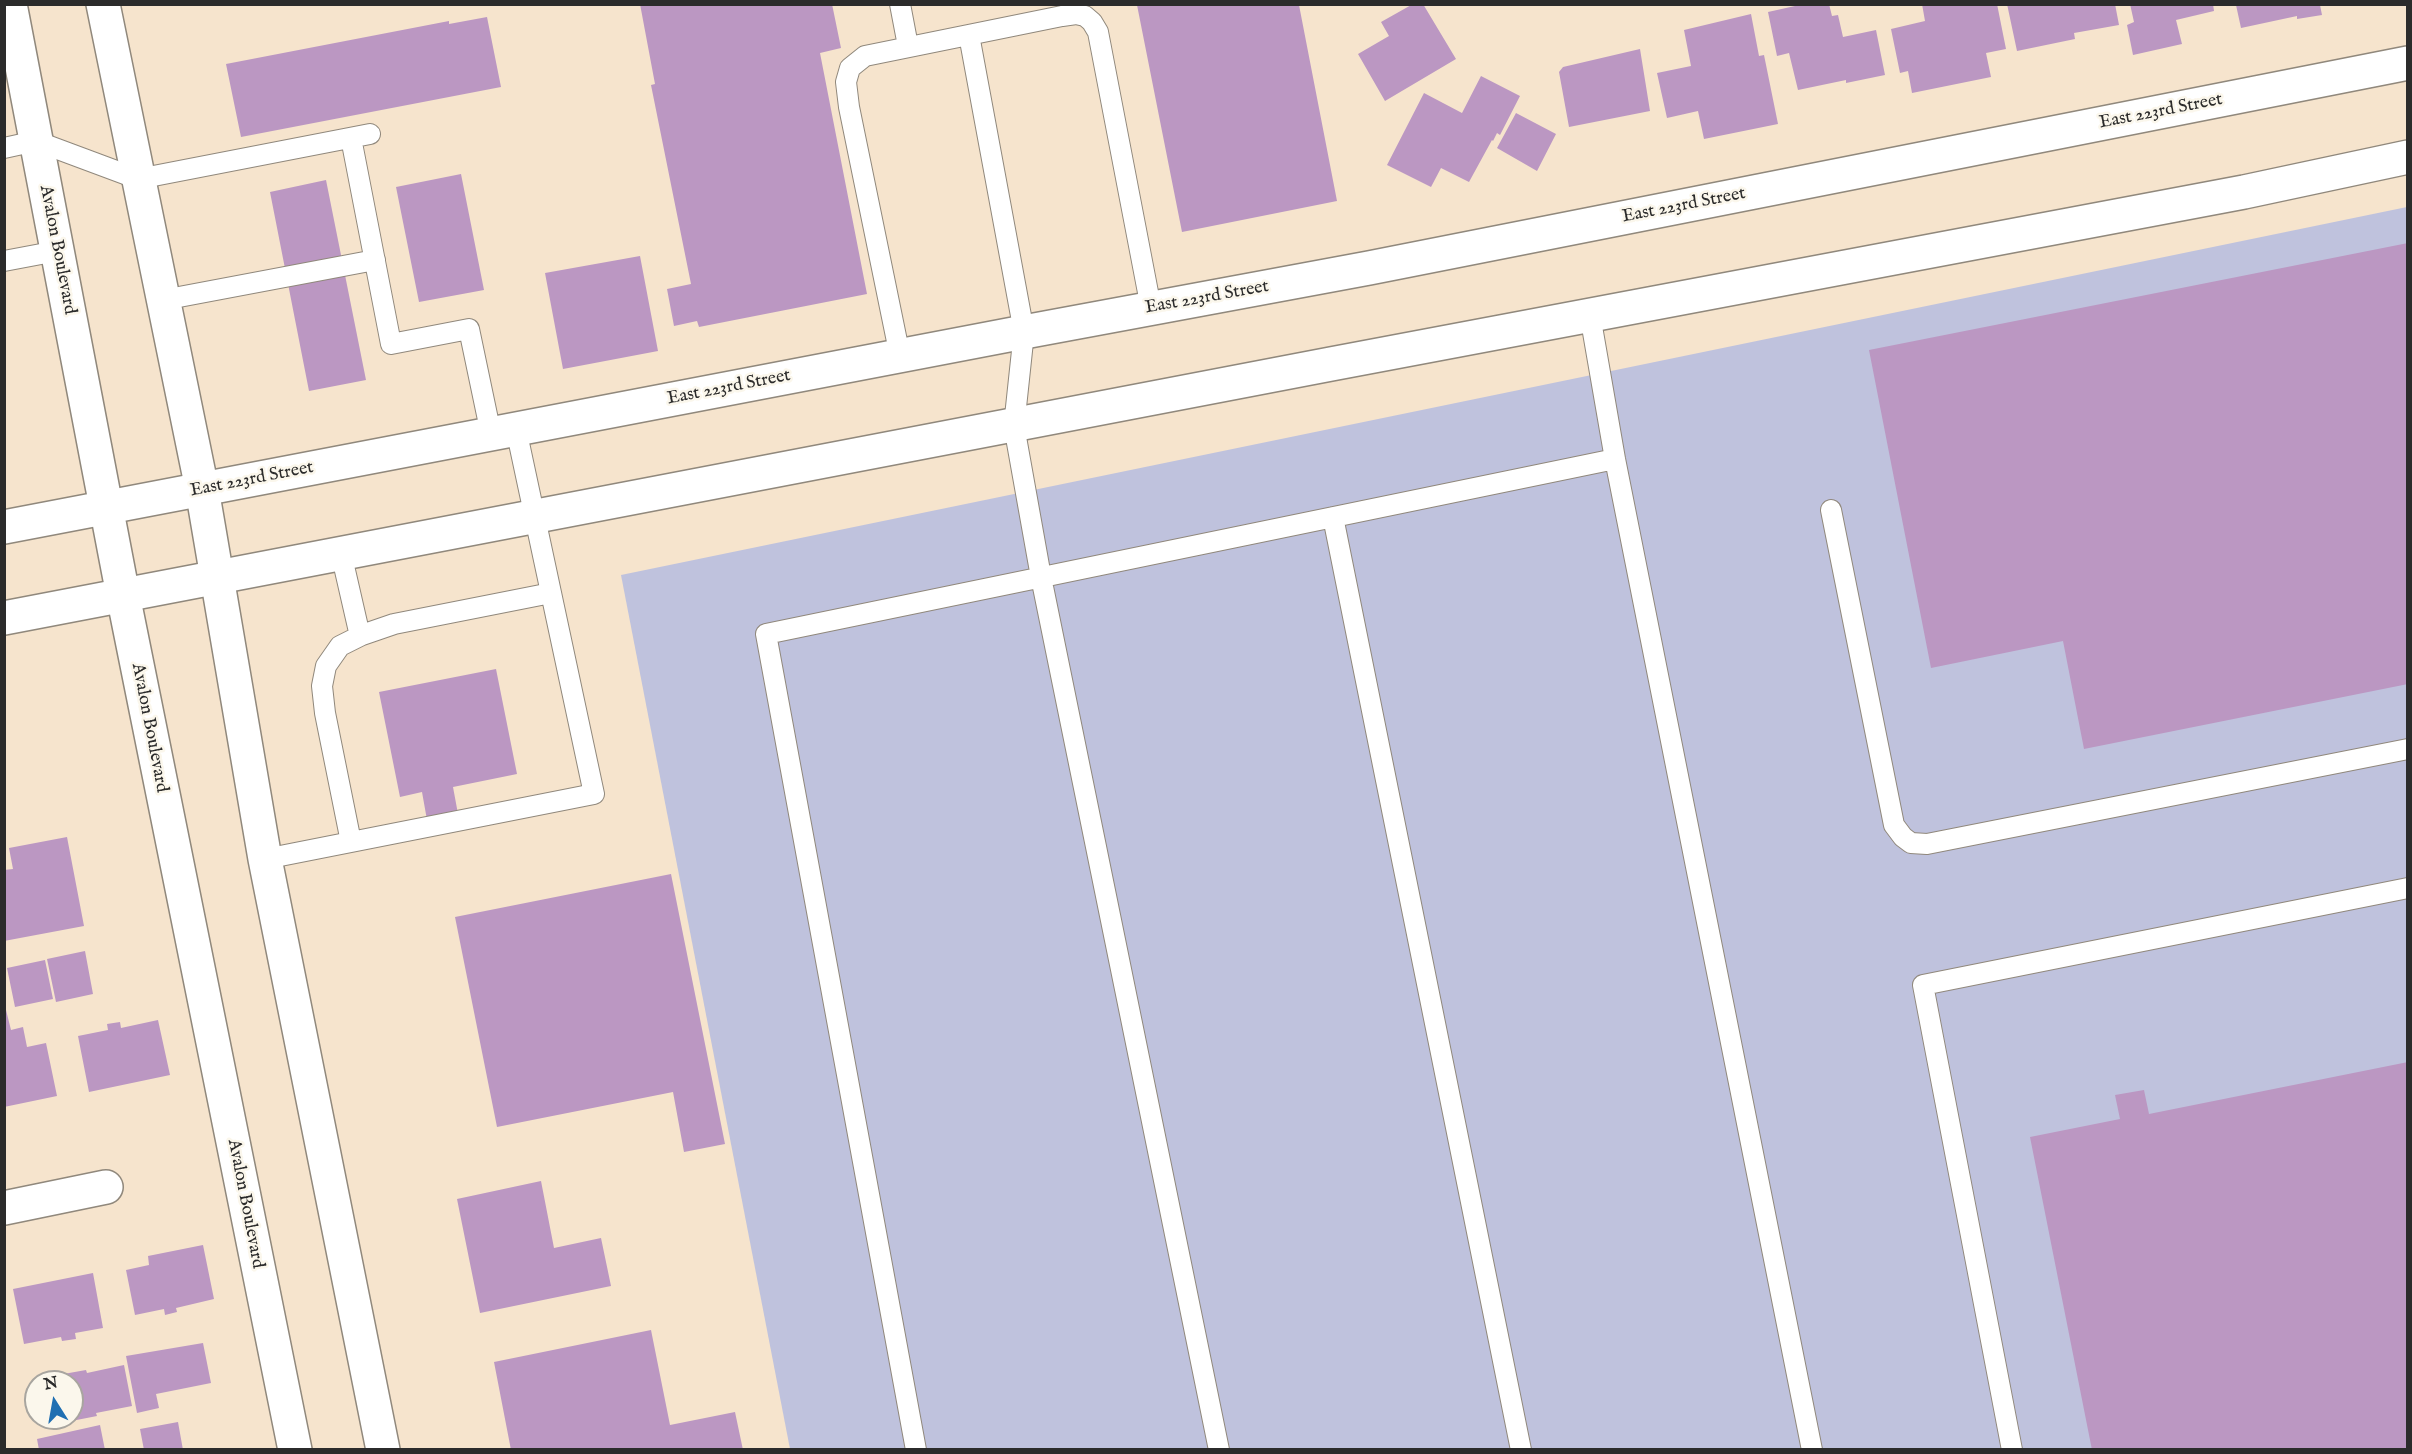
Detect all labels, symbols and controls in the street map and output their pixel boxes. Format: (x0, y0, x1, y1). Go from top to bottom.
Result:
street label: East 223rd Street (2098, 89, 2224, 135)
street label: Avalon Boulevard (34, 183, 80, 317)
street label: East 223rd Street (1621, 183, 1747, 229)
street label: East 223rd Street (1143, 276, 1271, 320)
street label: East 223rd Street (666, 365, 792, 411)
street label: East 223rd Street (189, 457, 315, 503)
street label: Avalon Boulevard (126, 661, 172, 795)
street label: Avalon Boulevard (222, 1137, 268, 1271)
north arrow (24, 1370, 84, 1430)
text: N (42, 1373, 60, 1395)

